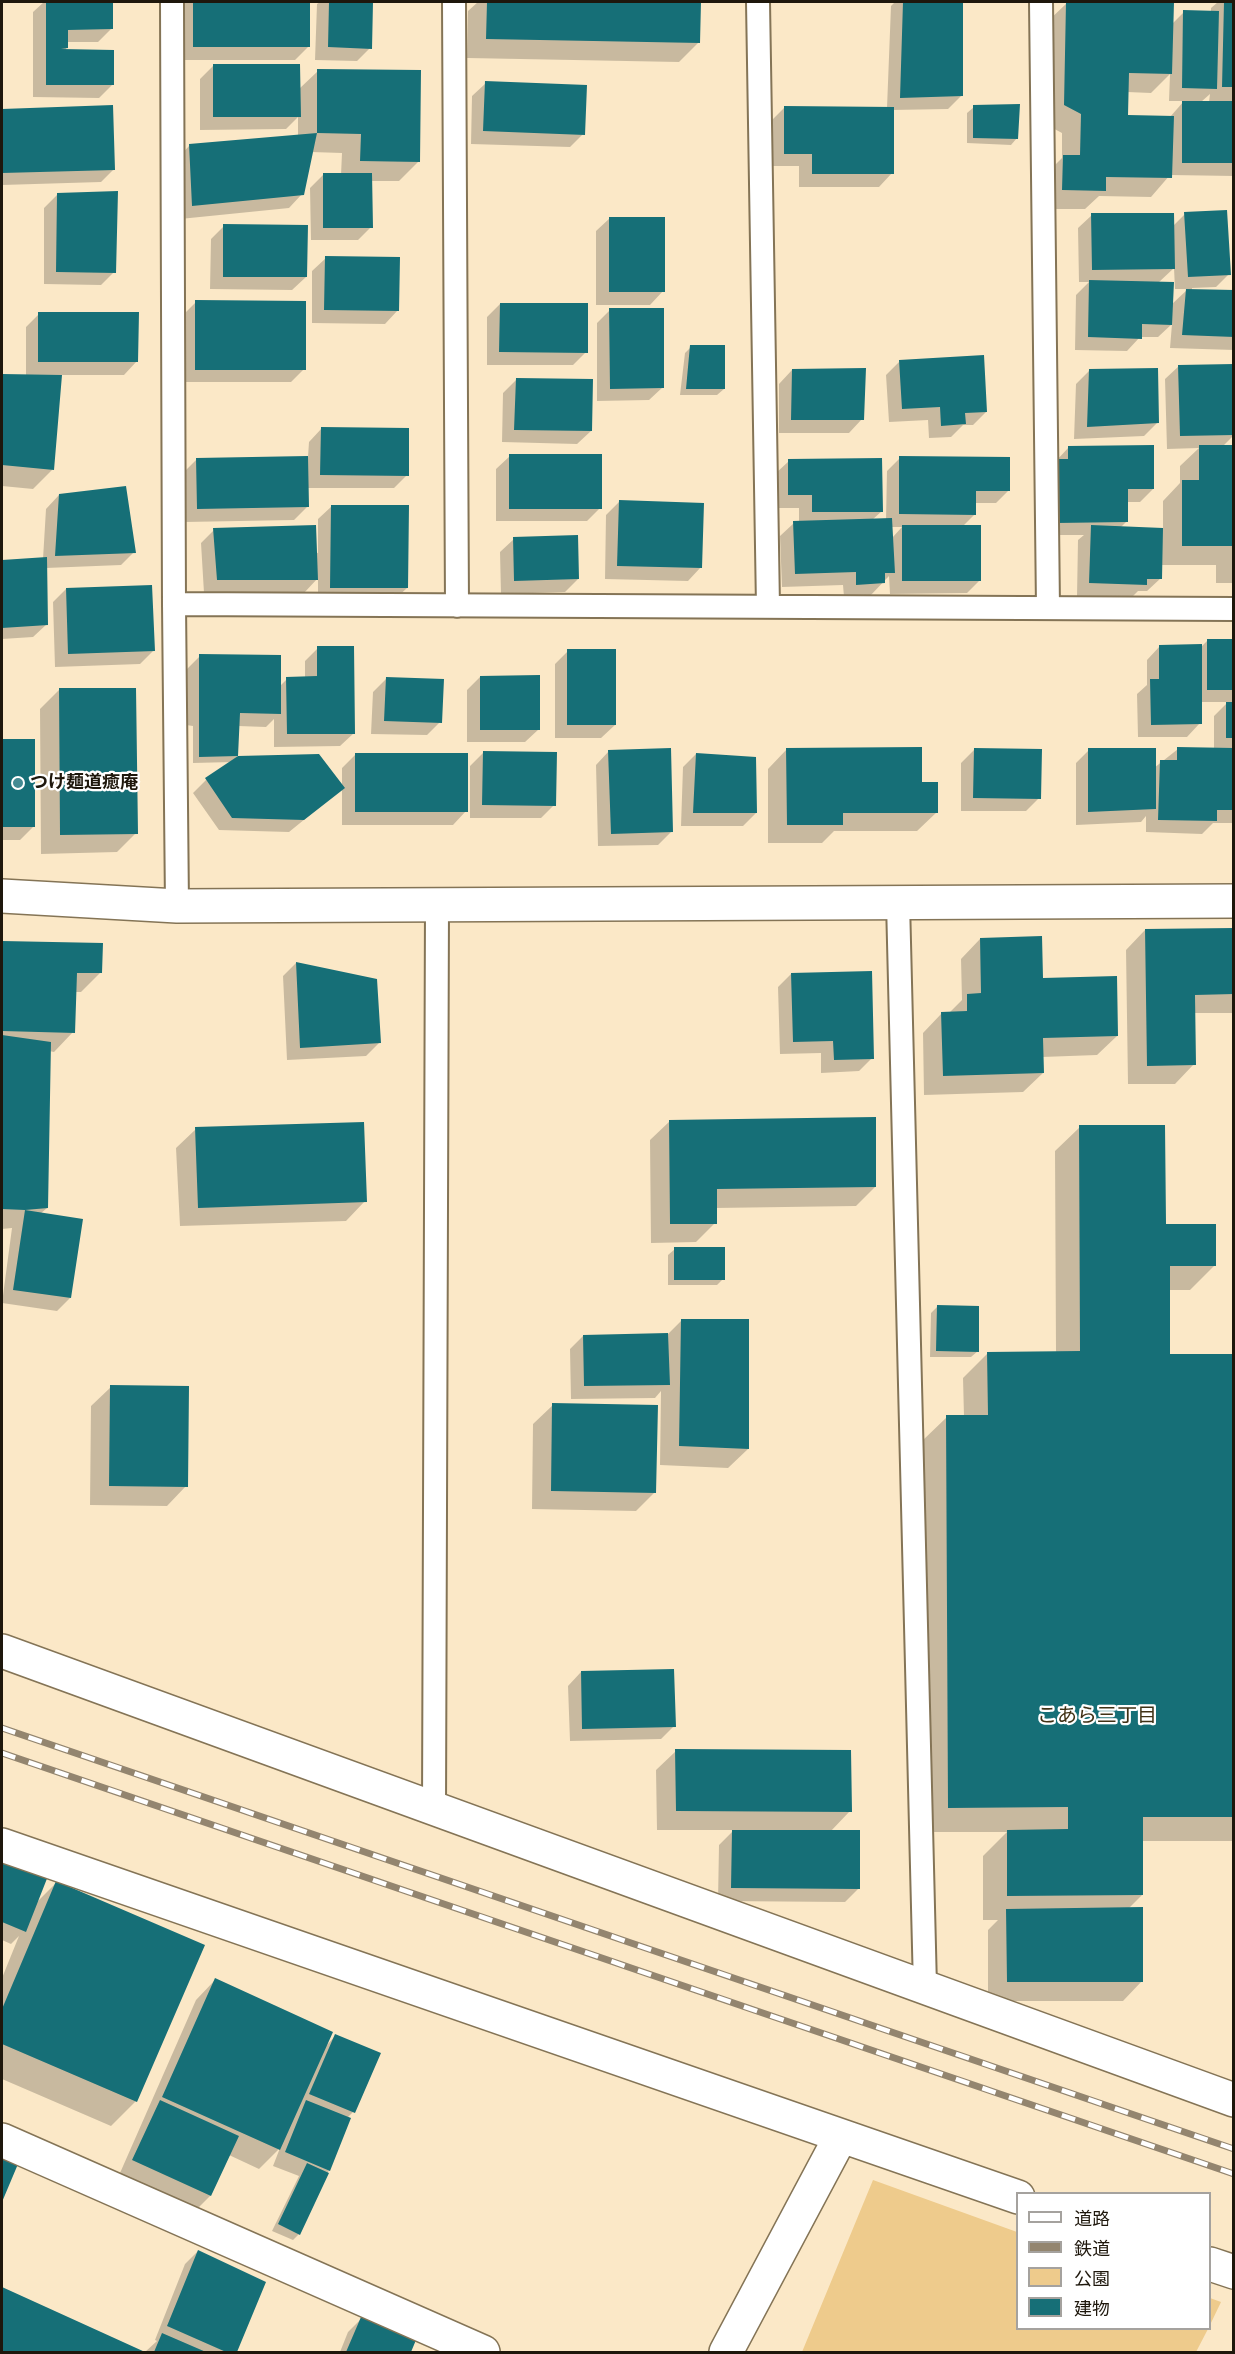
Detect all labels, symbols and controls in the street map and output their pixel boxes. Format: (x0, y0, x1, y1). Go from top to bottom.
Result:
place label: つけ麺道癒庵 (30, 772, 138, 794)
marker: つけ麺道癒庵 (11, 776, 25, 790)
district label: こあら三丁目 (1037, 1705, 1157, 1729)
legend (1016, 2192, 1211, 2330)
text: 道路 (1074, 2208, 1110, 2229)
text: 鉄道 (1074, 2238, 1110, 2259)
text: 公園 (1074, 2268, 1110, 2289)
text: 建物 (1074, 2298, 1110, 2319)

